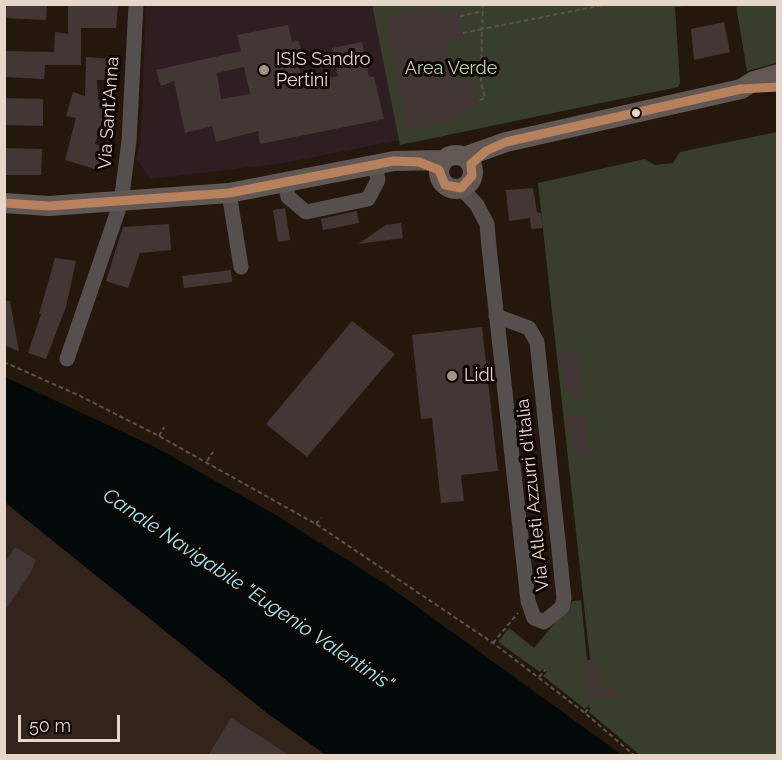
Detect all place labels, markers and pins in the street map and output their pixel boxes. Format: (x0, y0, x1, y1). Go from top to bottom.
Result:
place label: ISIS Sandro Pertini (276, 49, 371, 92)
marker: ISIS Sandro Pertini (257, 63, 271, 77)
unlabelled marker (630, 107, 642, 119)
place label: Lidl (464, 365, 495, 387)
marker: Lidl (445, 369, 459, 383)

